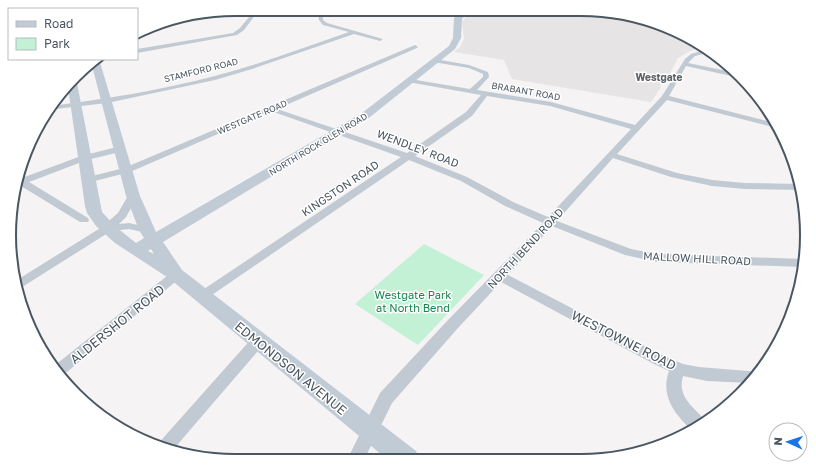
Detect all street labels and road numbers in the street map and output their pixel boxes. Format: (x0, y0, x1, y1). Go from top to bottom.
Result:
street label: STAMFORD ROAD (163, 55, 239, 85)
street label: BRABANT ROAD (491, 80, 561, 102)
street label: WESTGATE ROAD (215, 97, 289, 137)
street label: NORTH ROCK GLEN ROAD (267, 110, 369, 178)
street label: WENDLEY ROAD (375, 126, 461, 170)
street label: KINGSTON ROAD (299, 157, 381, 219)
street label: NORTH BEND ROAD (484, 205, 566, 291)
street label: MALLOW HILL ROAD (643, 249, 751, 267)
street label: ALDERSHOT ROAD (67, 281, 167, 367)
street label: WESTOWNE ROAD (569, 307, 679, 373)
street label: EDMONDSON AVENUE (232, 318, 350, 418)

